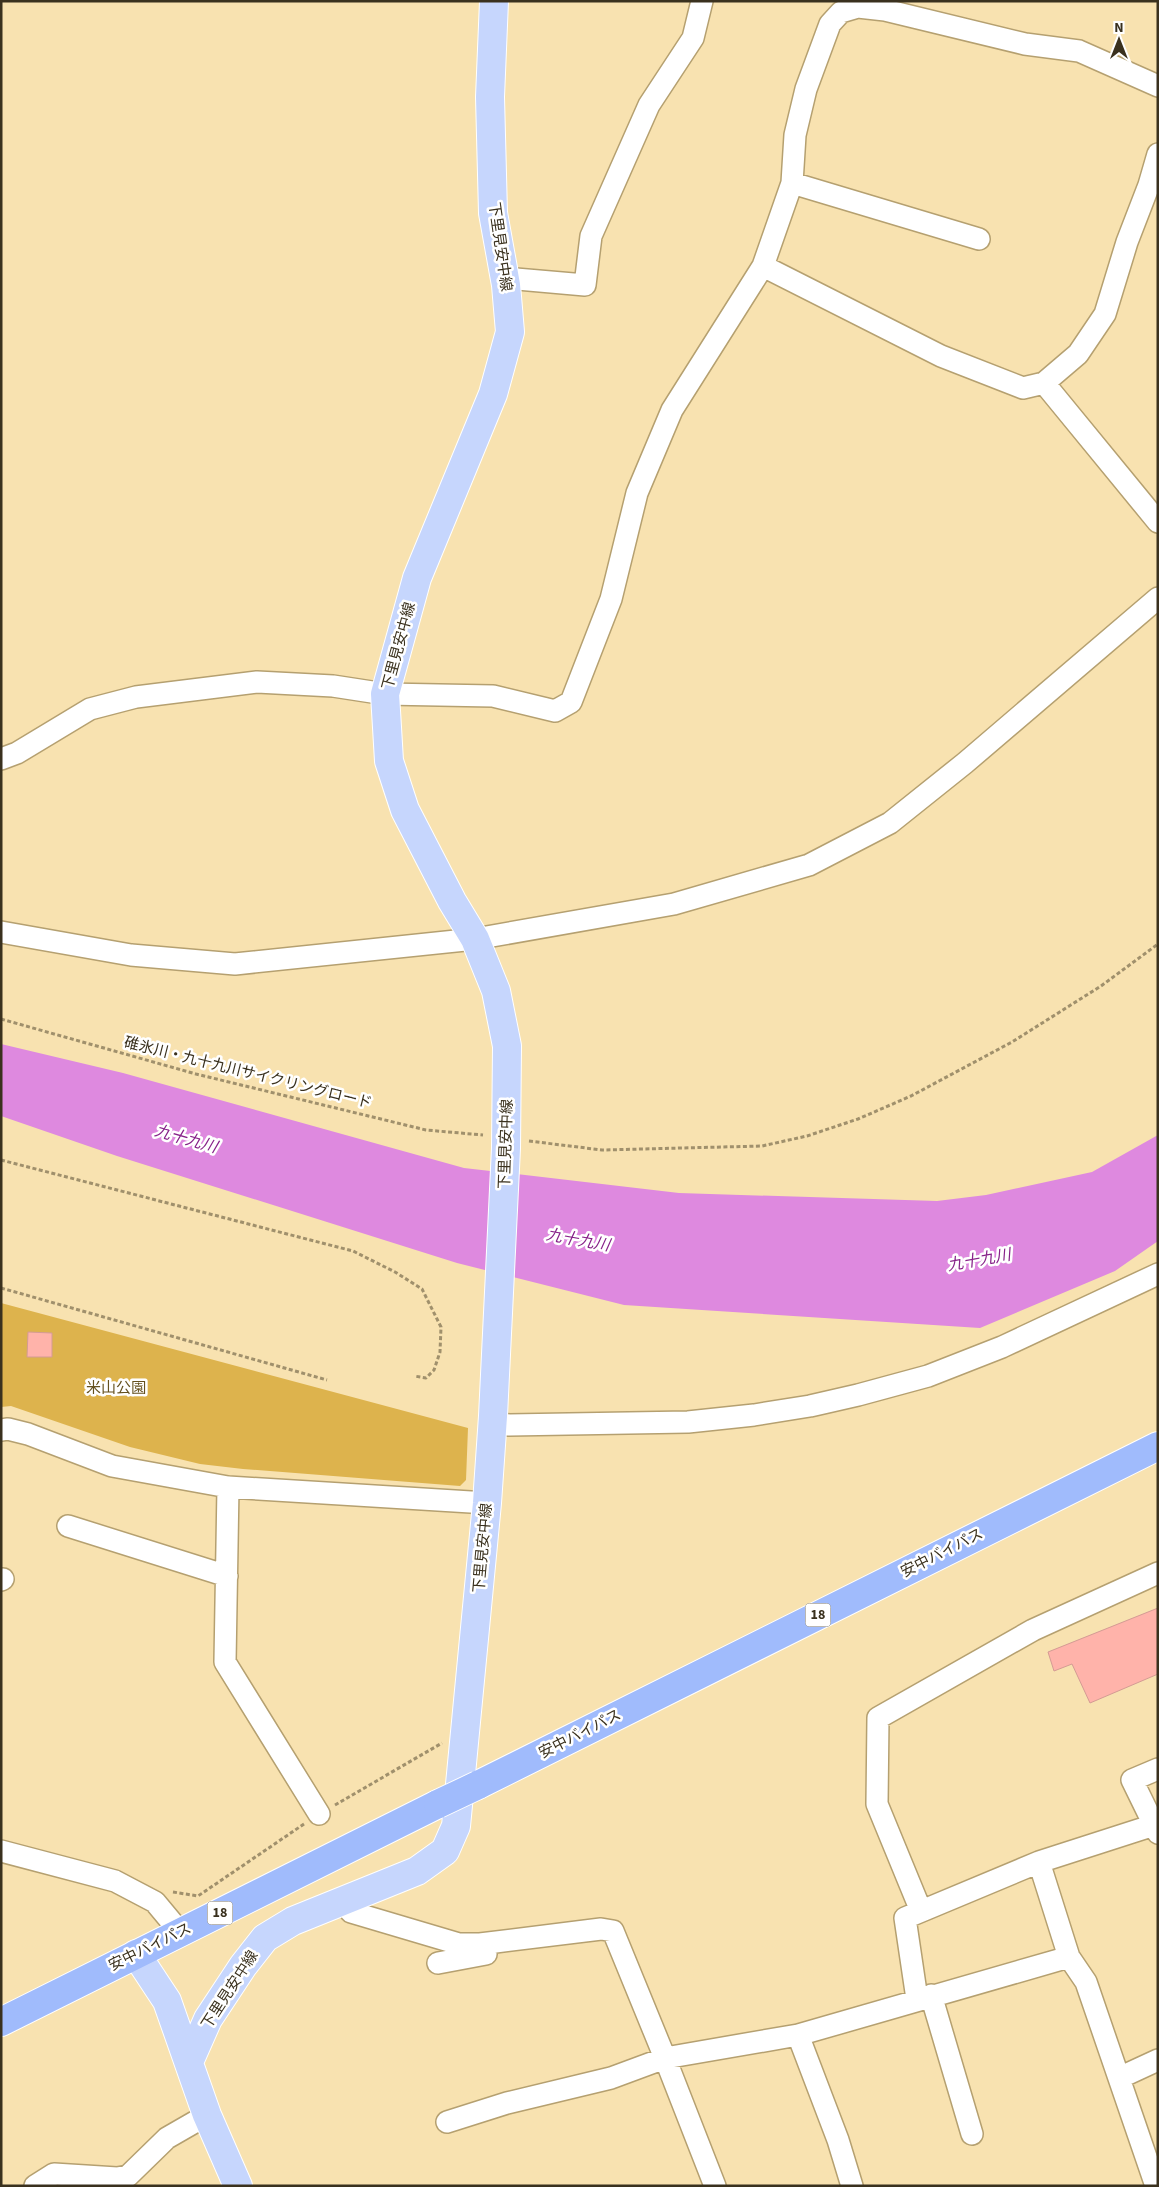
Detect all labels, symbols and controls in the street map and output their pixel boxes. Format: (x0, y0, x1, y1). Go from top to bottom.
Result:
north arrow (1094, 15, 1144, 65)
text: N (1114, 18, 1124, 38)
street label: 下里見安中線 (483, 201, 517, 293)
street label: 下里見安中線 (377, 600, 421, 692)
street label: 碓氷川・九十九川サイクリングロード (122, 1032, 374, 1114)
street label: 下里見安中線 (494, 1099, 518, 1189)
water label: 九十九川 (152, 1120, 222, 1159)
water label: 九十九川 (545, 1224, 613, 1257)
water label: 九十九川 (946, 1243, 1014, 1276)
park label: 米山公園 (86, 1378, 146, 1399)
street label: 下里見安中線 (469, 1502, 497, 1594)
street label: 安中バイパス (897, 1523, 987, 1583)
road number: 18 (806, 1604, 830, 1626)
street label: 安中バイパス (535, 1704, 625, 1764)
road number: 18 (208, 1902, 232, 1925)
street label: 安中バイパス (105, 1918, 195, 1976)
street label: 下里見安中線 (197, 1947, 263, 2033)

